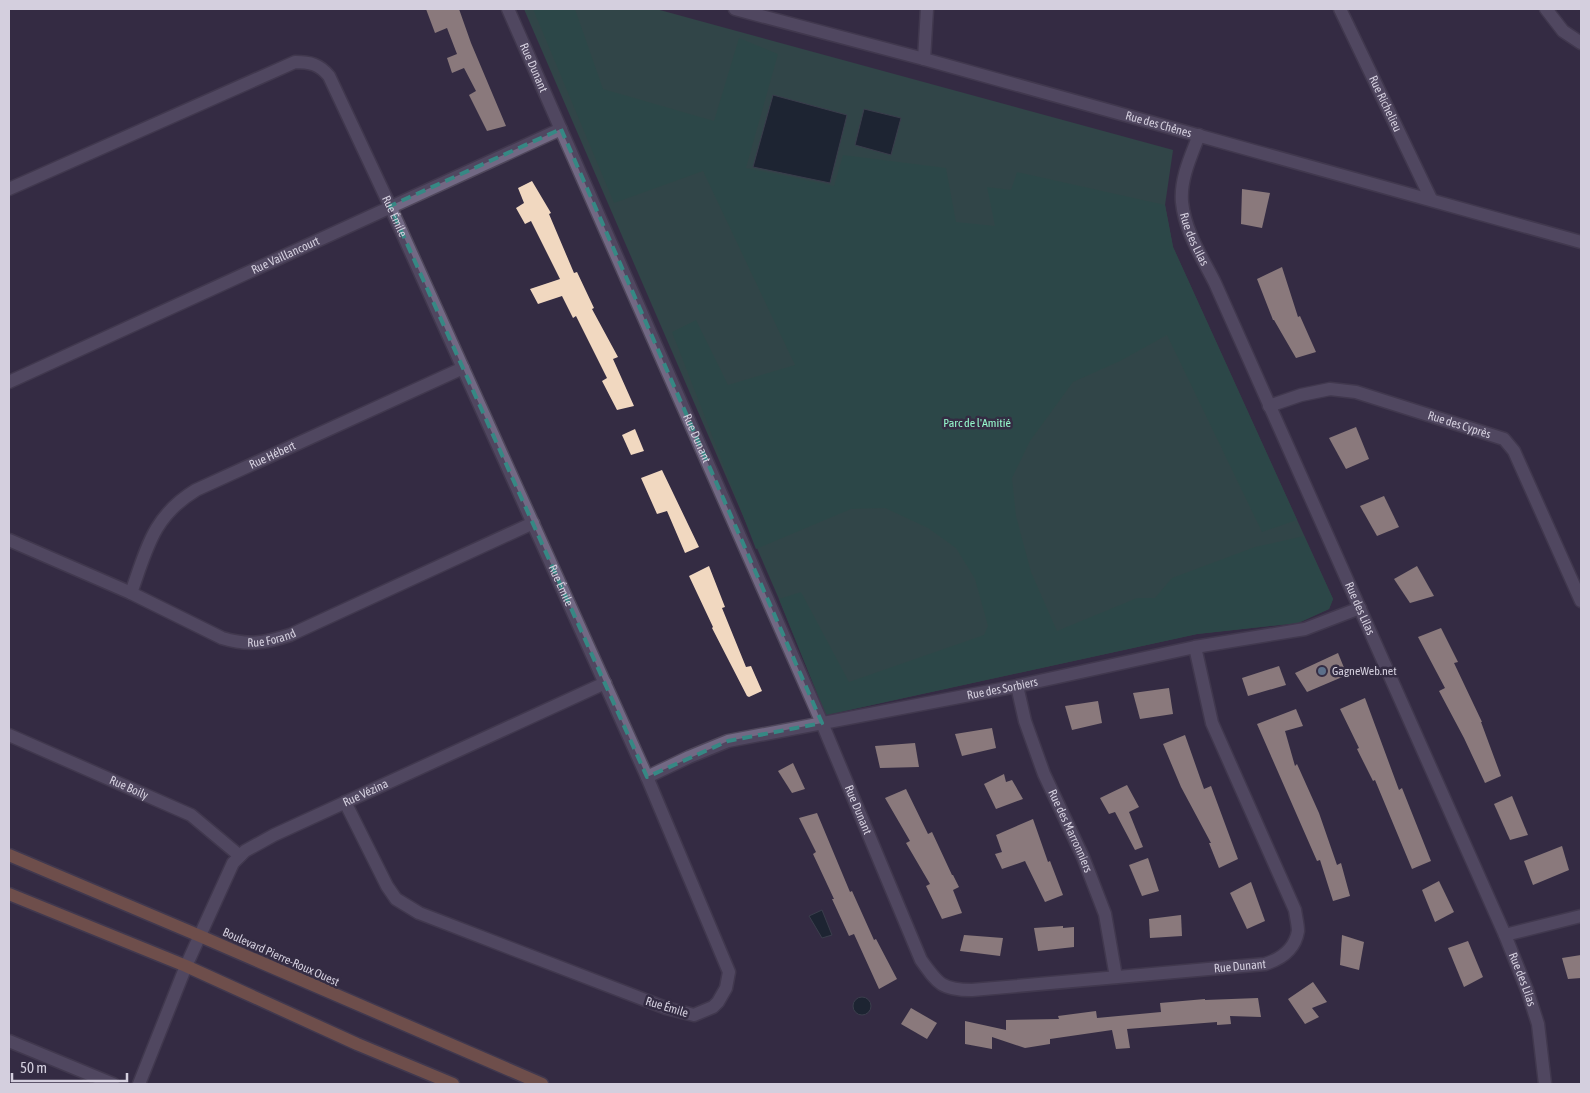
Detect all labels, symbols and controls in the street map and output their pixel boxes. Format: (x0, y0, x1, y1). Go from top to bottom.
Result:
street label: Rue Dunant (517, 41, 551, 95)
street label: Rue Richelieu (1366, 73, 1405, 134)
street label: Rue des Chênes (1124, 108, 1193, 140)
street label: Rue Émile (379, 193, 410, 239)
street label: Rue des Lilas (1177, 211, 1212, 268)
street label: Rue Vaillancourt (249, 233, 322, 277)
street label: Rue des Cyprès (1426, 408, 1493, 441)
street label: Rue Dunant (680, 412, 714, 466)
park label: Parc de l'Amitié (943, 416, 1011, 430)
street label: Rue Hébert (247, 438, 298, 472)
street label: Rue Émile (545, 563, 576, 608)
street label: Rue des Lilas (1342, 580, 1378, 637)
street label: Rue Forand (247, 626, 298, 650)
place label: GagneWeb.net (1332, 664, 1397, 678)
marker: GagneWeb.net (1316, 665, 1328, 677)
street label: Rue des Sorbiers (966, 675, 1039, 702)
street label: Rue Boily (107, 773, 151, 802)
street label: Rue Vézina (341, 777, 390, 809)
street label: Rue Dunant (842, 783, 875, 837)
street label: Rue des Marronniers (1045, 787, 1095, 875)
street label: Boulevard Pierre-Roux Ouest (221, 925, 342, 989)
street label: Rue des Lilas (1506, 950, 1539, 1008)
street label: Rue Dunant (1213, 957, 1267, 976)
street label: Rue Émile (644, 994, 690, 1020)
scale bar (12, 1050, 128, 1082)
text: 50 m (20, 1059, 47, 1076)

